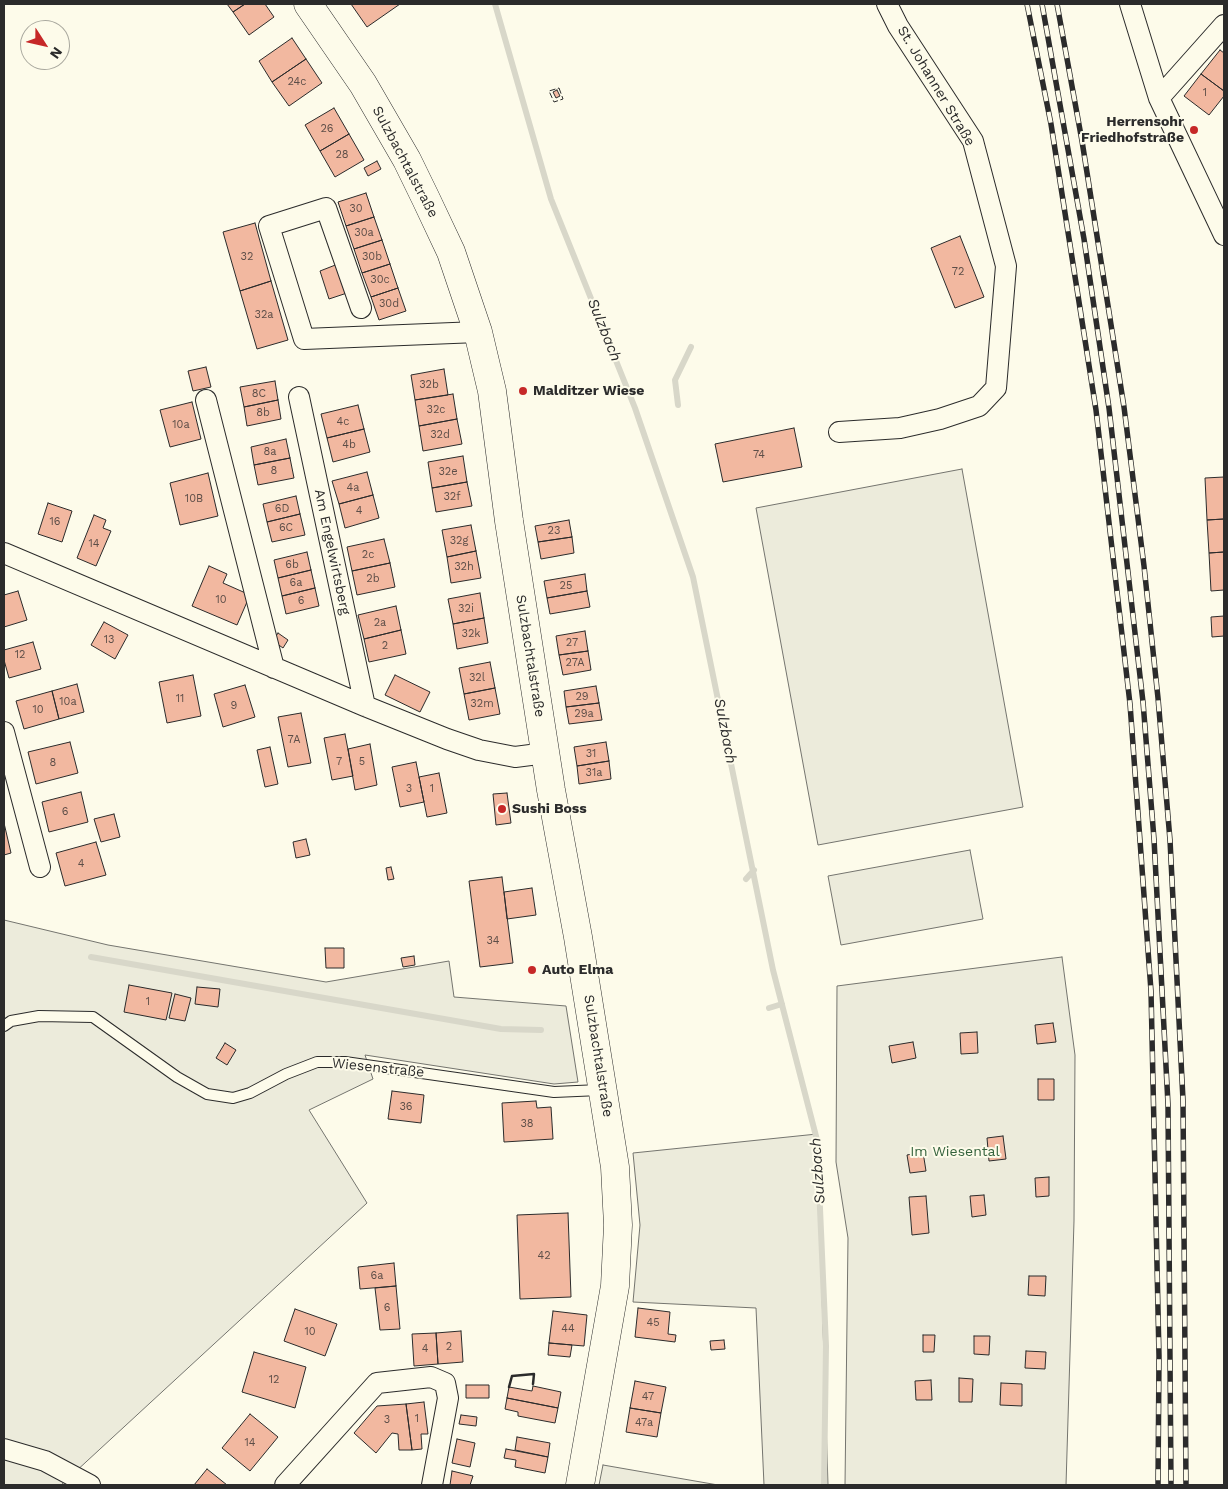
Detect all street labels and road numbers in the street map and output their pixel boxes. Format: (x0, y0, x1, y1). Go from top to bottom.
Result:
street label: St. Johanner Straße (894, 23, 978, 149)
street label: Sulzbachtalstraße (369, 103, 441, 221)
street label: Am Engelwirtsberg (310, 488, 354, 616)
street label: Sulzbachtalstraße (512, 594, 548, 718)
street label: Sulzbachtalstraße (580, 994, 616, 1118)
street label: Wiesenstraße (331, 1055, 425, 1081)

